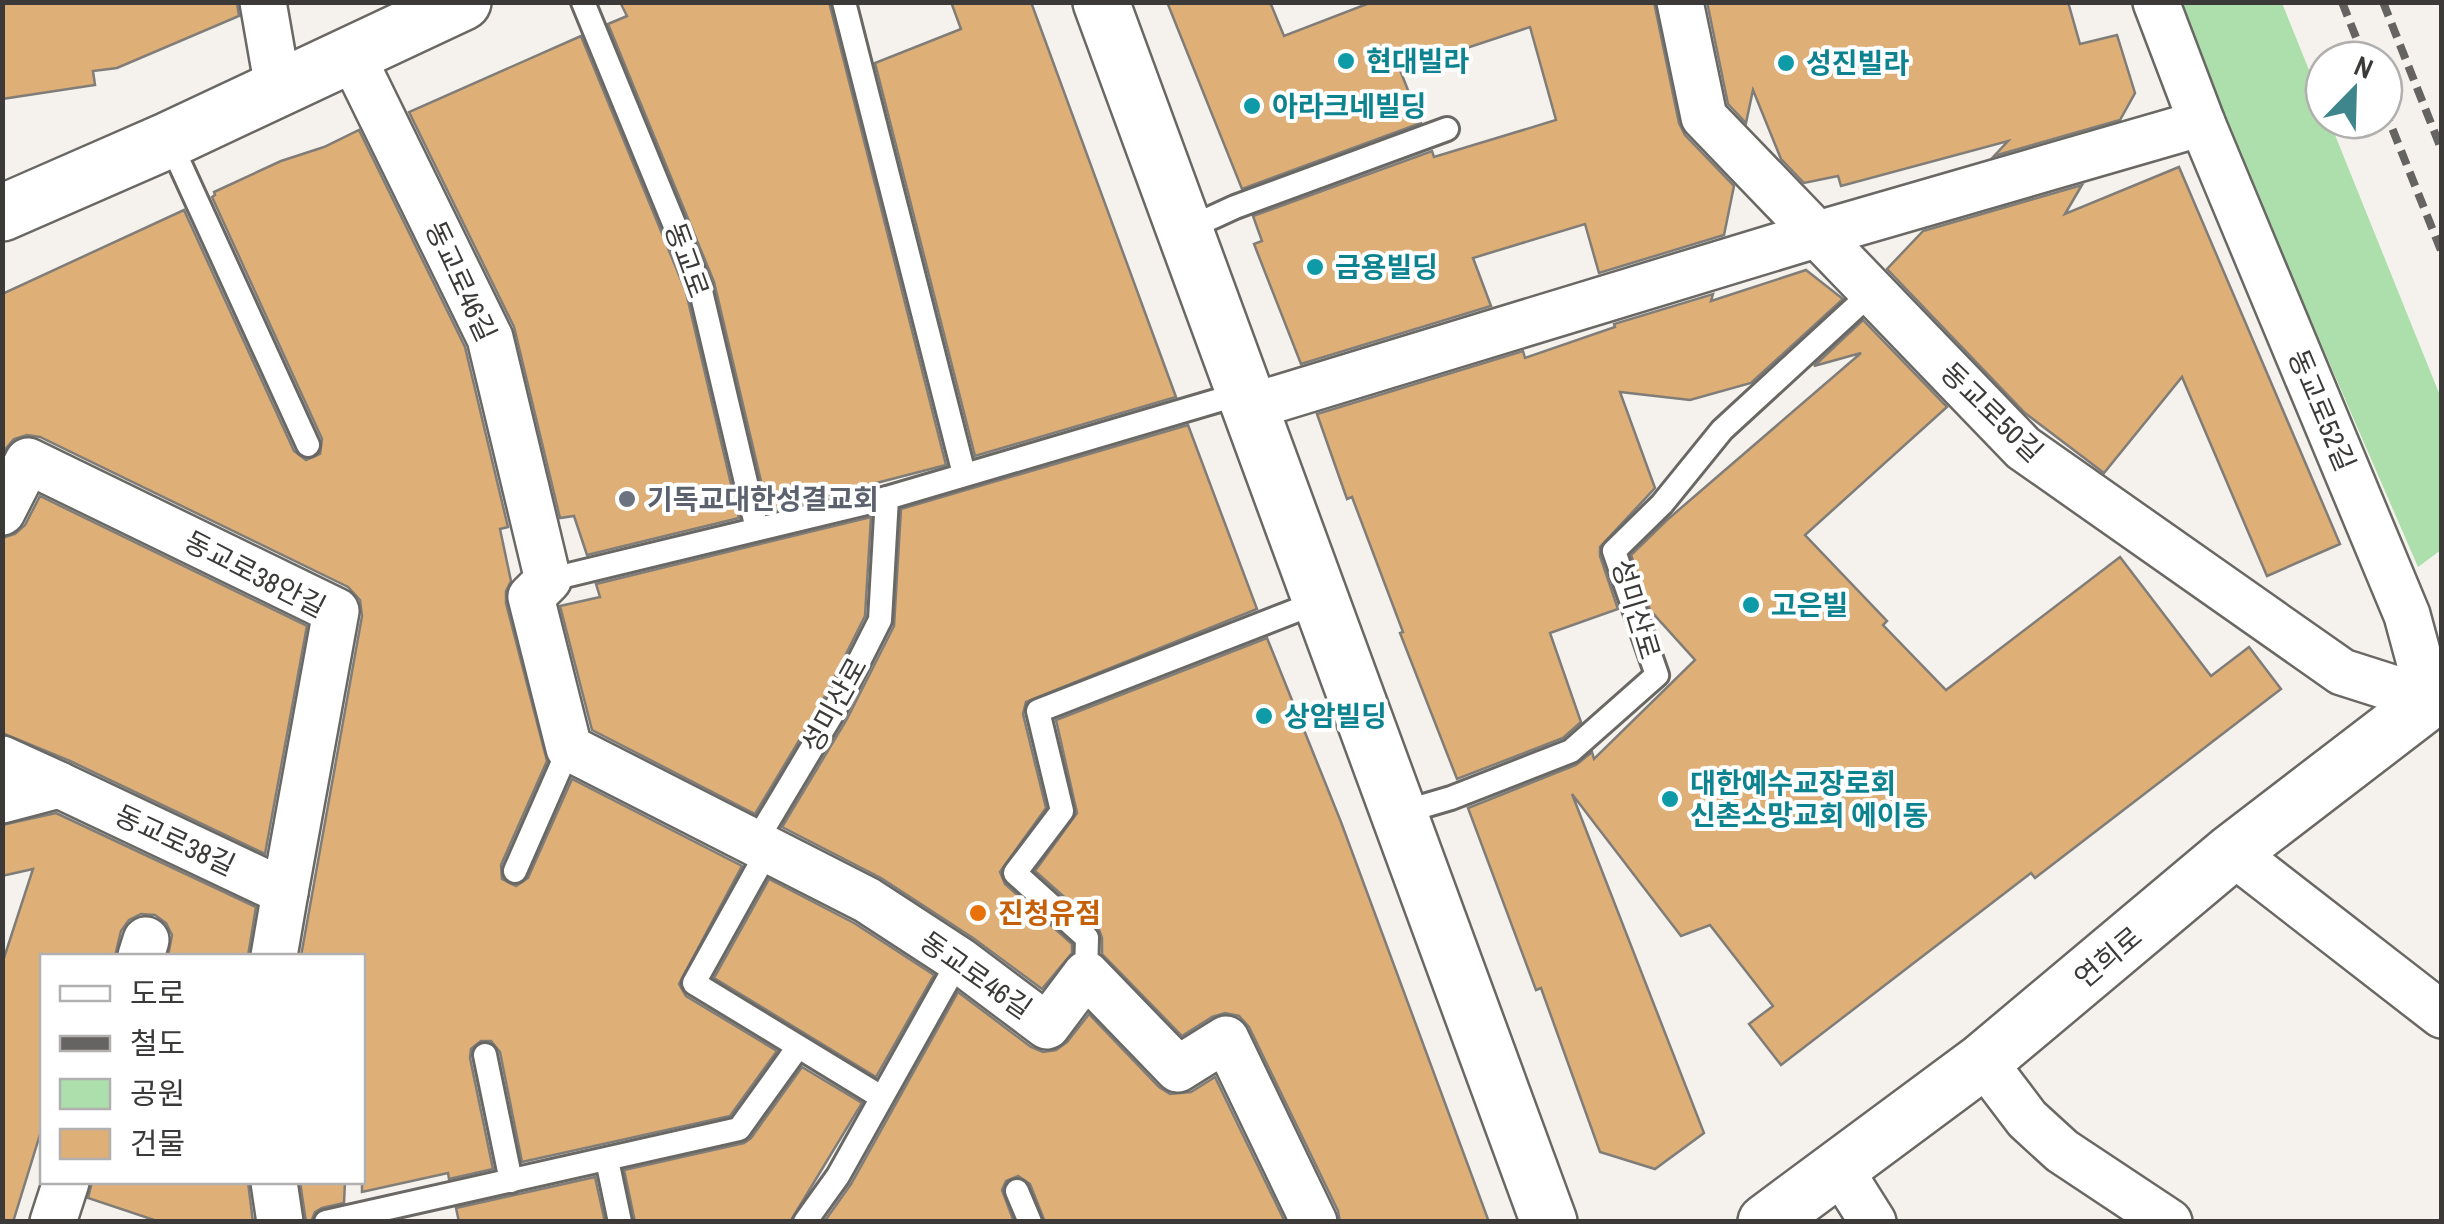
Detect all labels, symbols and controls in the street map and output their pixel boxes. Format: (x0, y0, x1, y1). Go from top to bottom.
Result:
north arrow (2304, 40, 2404, 140)
place label: 현대빌라 (1366, 42, 1469, 80)
place label: 성진빌라 (1806, 44, 1909, 82)
text: N (2349, 46, 2379, 88)
marker: 현대빌라 (1335, 50, 1357, 72)
marker: 성진빌라 (1775, 52, 1797, 74)
place label: 아라크네빌딩 (1272, 87, 1427, 125)
marker: 아라크네빌딩 (1241, 95, 1263, 117)
street label: 동교로46길 (417, 215, 505, 347)
street label: 동교로 (656, 217, 718, 303)
place label: 금용빌딩 (1335, 248, 1438, 286)
marker: 금용빌딩 (1304, 256, 1326, 278)
street label: 동교로52길 (2279, 343, 2365, 477)
street label: 동교로50길 (1933, 354, 2051, 470)
place label: 기독교대한성결교회 (647, 480, 879, 518)
marker: 기독교대한성결교회 (616, 488, 638, 510)
street label: 동교로38안길 (178, 522, 332, 626)
street label: 성미산로 (1603, 554, 1669, 664)
place label: 고은빌 (1771, 586, 1848, 624)
marker: 고은빌 (1740, 594, 1762, 616)
street label: 성미산로 (792, 651, 876, 759)
place label: 상암빌딩 (1284, 697, 1387, 735)
marker: 상암빌딩 (1253, 705, 1275, 727)
place label: 대한예수교장로회 신촌소망교회 에이동 (1690, 764, 1928, 834)
marker: 대한예수교장로회 신촌소망교회 에이동 (1659, 788, 1681, 810)
street label: 동교로38길 (109, 796, 241, 884)
place label: 진청유점 (998, 894, 1101, 932)
marker: 진청유점 (967, 902, 989, 924)
street label: 연희로 (2066, 918, 2150, 996)
street label: 동교로46길 (912, 923, 1040, 1027)
legend (40, 954, 365, 1184)
text: 도로 (130, 973, 185, 1013)
text: 철도 (130, 1023, 185, 1063)
text: 공원 (130, 1073, 185, 1113)
text: 건물 (130, 1123, 185, 1163)

